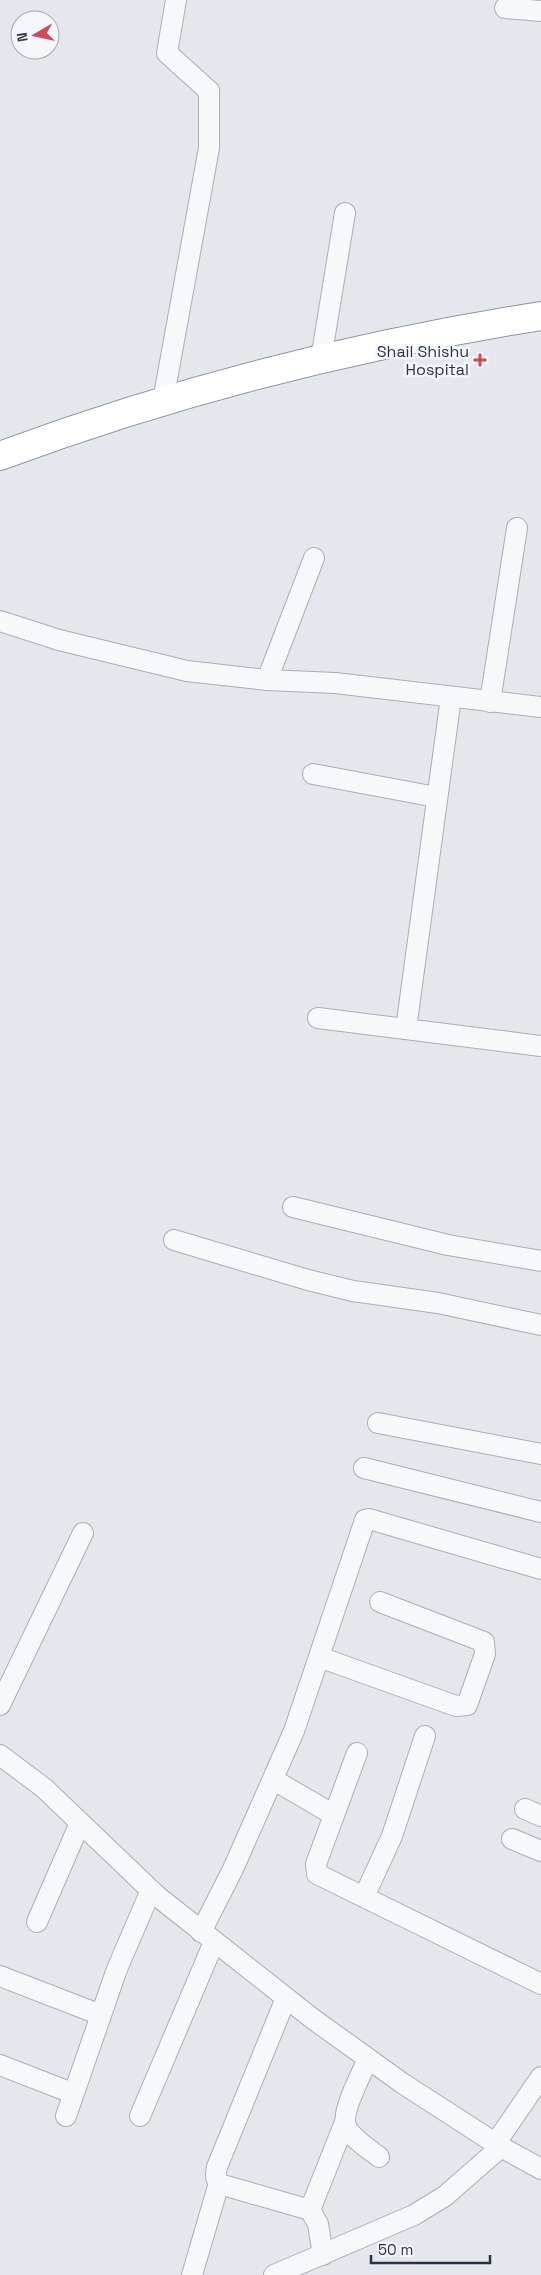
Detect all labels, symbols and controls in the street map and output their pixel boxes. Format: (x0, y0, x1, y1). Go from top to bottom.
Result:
north arrow (10, 10, 60, 60)
text: N (13, 31, 32, 43)
place label: Shail Shishu Hospital (377, 341, 469, 380)
marker: Shail Shishu Hospital (473, 353, 487, 367)
scale bar (371, 2232, 490, 2264)
text: 50 m (378, 2240, 413, 2259)

